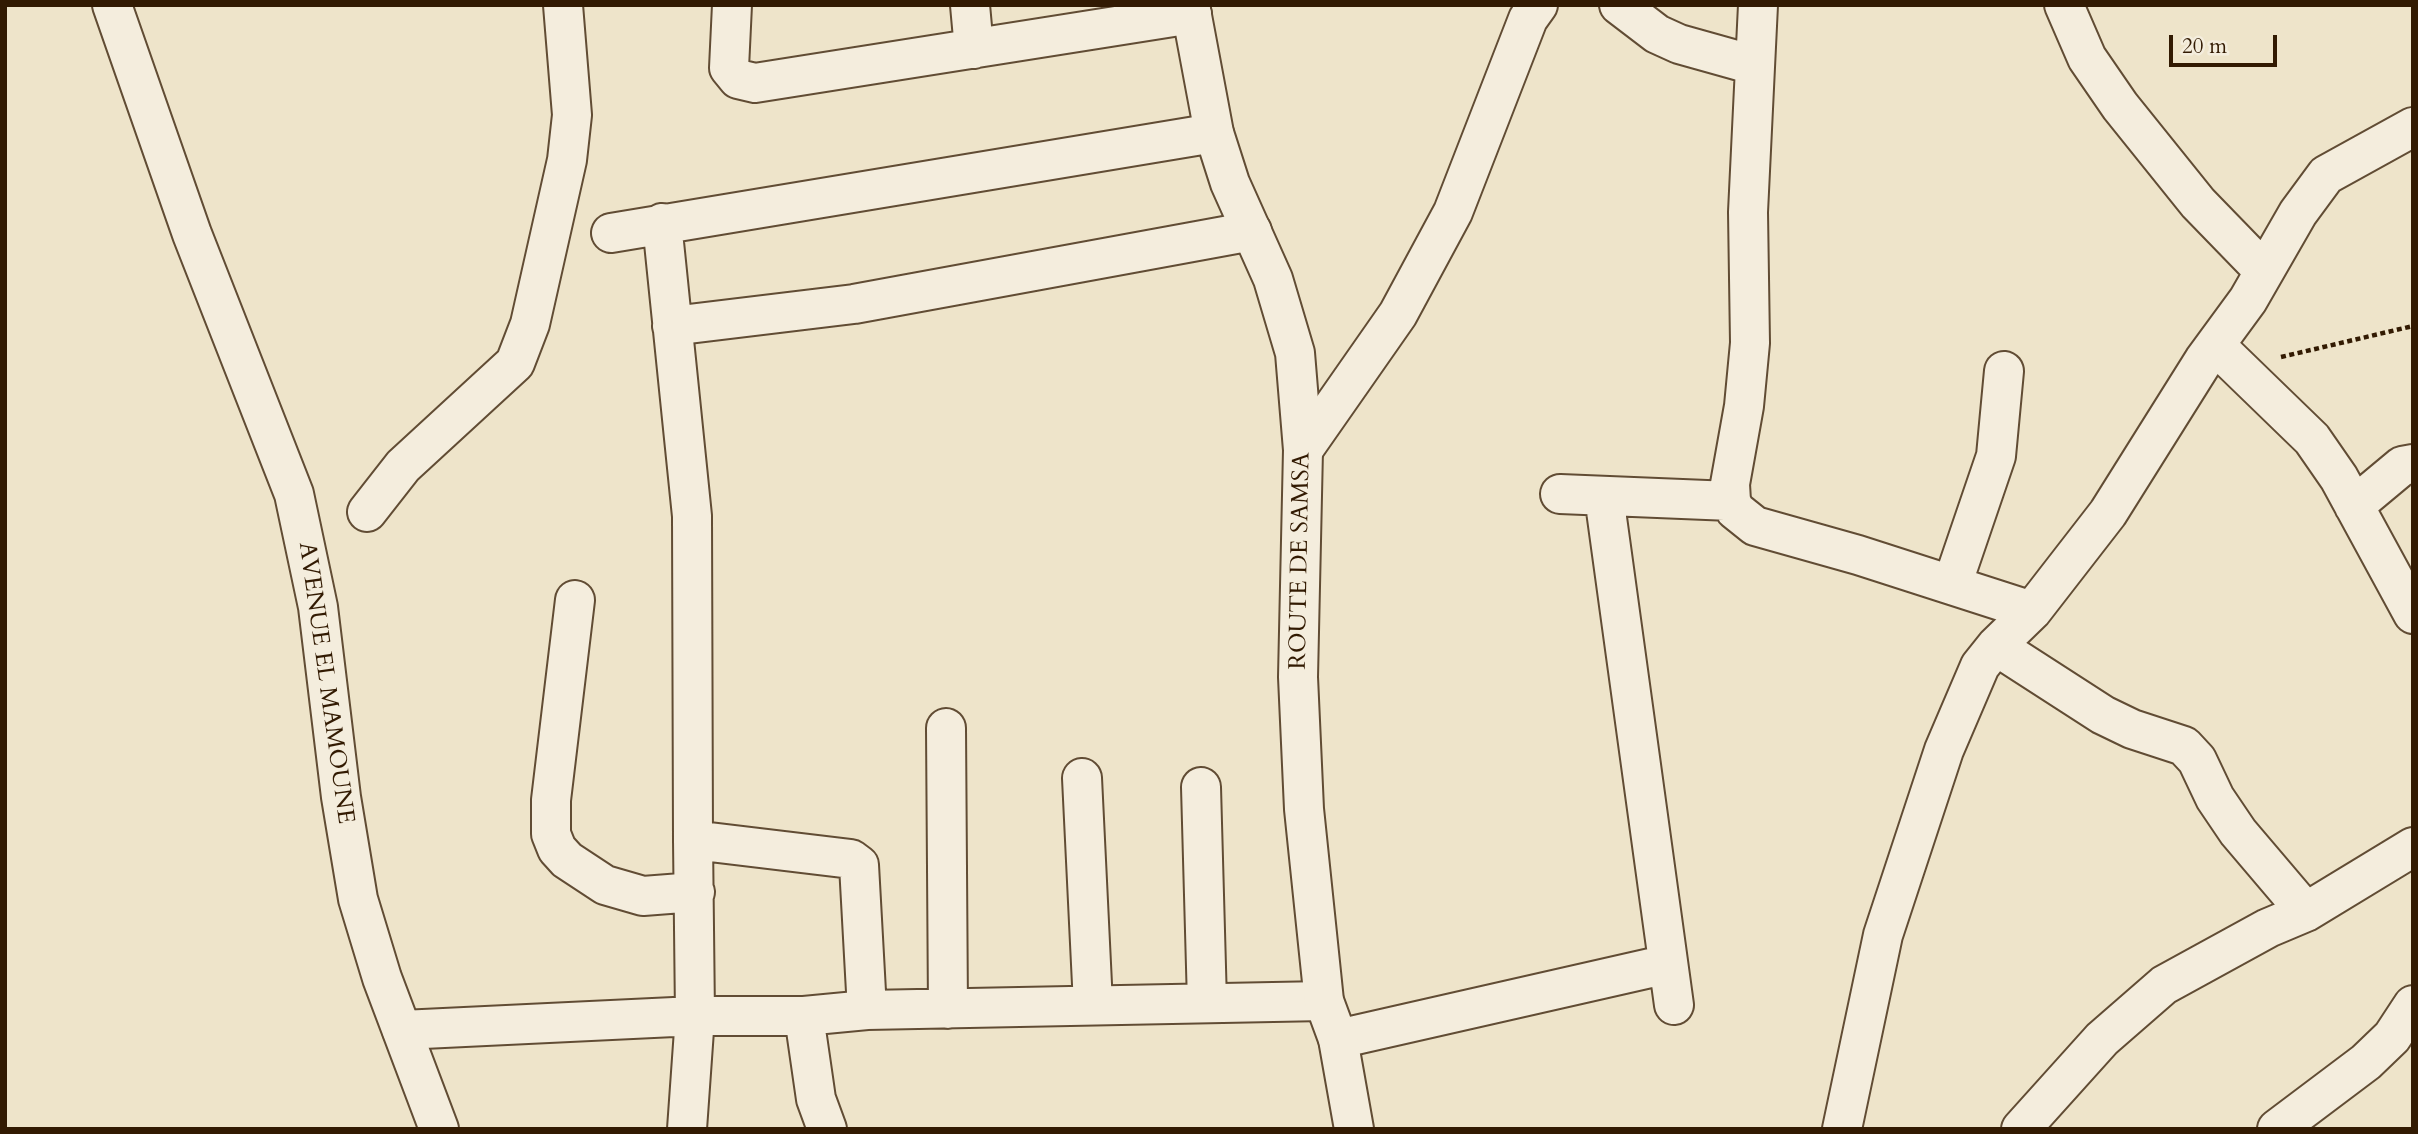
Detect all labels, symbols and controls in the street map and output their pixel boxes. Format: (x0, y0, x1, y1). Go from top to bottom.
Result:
scale bar (2173, 21, 2282, 65)
text: 20 m (2182, 32, 2227, 61)
street label: ROUTE DE SAMSA (1285, 452, 1317, 670)
street label: AVENUE EL MAMOUNE (291, 540, 359, 826)

